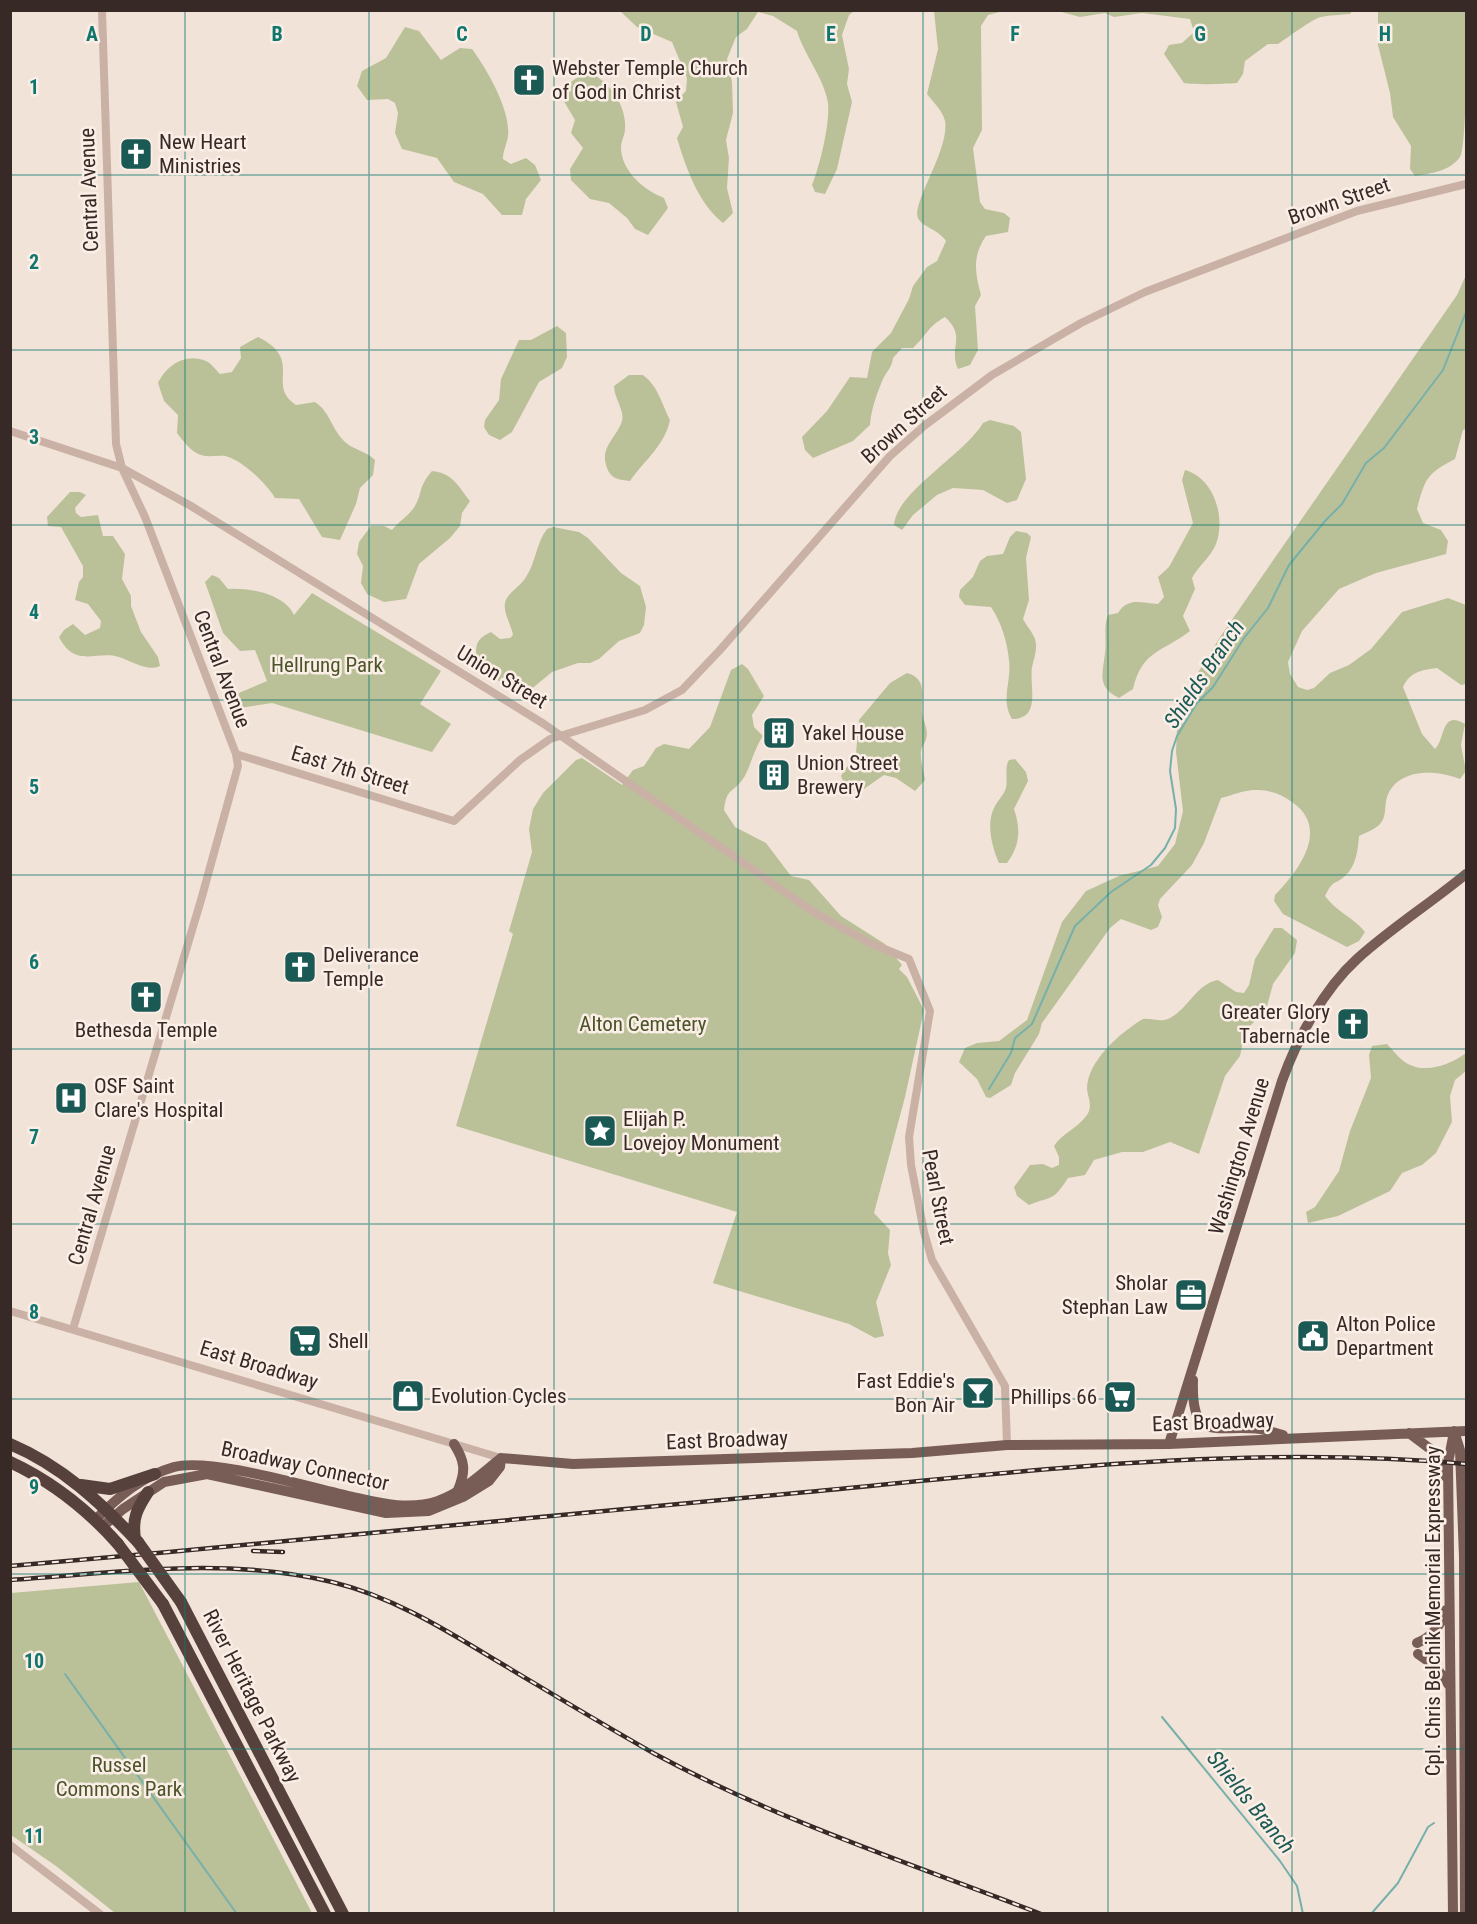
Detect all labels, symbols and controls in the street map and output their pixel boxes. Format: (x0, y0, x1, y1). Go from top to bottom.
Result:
text: A (86, 22, 98, 46)
text: B (271, 22, 283, 46)
text: C (456, 22, 468, 46)
text: D (640, 22, 652, 46)
text: E (826, 22, 836, 46)
text: F (1010, 22, 1020, 46)
text: G (1194, 22, 1206, 46)
text: H (1379, 22, 1391, 46)
place label: Webster Temple Church of God in Christ (552, 56, 748, 104)
church icon: Webster Temple Church of God in Christ (511, 62, 547, 98)
text: 1 (29, 75, 39, 99)
street label: Central Avenue (75, 127, 103, 253)
place label: New Heart Ministries (159, 130, 246, 178)
church icon: New Heart Ministries (118, 136, 154, 172)
street label: Brown Street (1285, 172, 1393, 230)
text: 2 (29, 250, 39, 274)
street label: Brown Street (857, 380, 951, 468)
text: 3 (29, 425, 39, 449)
text: 4 (29, 600, 39, 624)
street label: Central Avenue (189, 607, 256, 731)
water label: Shields Branch (1159, 615, 1249, 733)
street label: Union Street (452, 641, 552, 713)
park label: Hellrung Park (271, 653, 383, 677)
building icon: Yakel House (761, 715, 797, 751)
place label: Yakel House (802, 721, 904, 745)
street label: East 7th Street (288, 741, 412, 799)
place label: Union Street Brewery (797, 751, 899, 799)
building icon: Union Street Brewery (756, 757, 792, 793)
text: 5 (29, 775, 39, 799)
place label: Deliverance Temple (323, 943, 419, 991)
church icon: Deliverance Temple (282, 949, 318, 985)
text: 6 (29, 950, 39, 974)
church icon: Bethesda Temple (128, 979, 164, 1015)
place label: Greater Glory Tabernacle (1221, 1000, 1330, 1048)
church icon: Greater Glory Tabernacle (1335, 1006, 1371, 1042)
park label: Alton Cemetery (579, 1012, 707, 1036)
place label: Bethesda Temple (75, 1018, 217, 1042)
place label: OSF Saint Clare's Hospital (94, 1074, 223, 1122)
street label: Washington Avenue (1204, 1075, 1274, 1237)
hospital icon: OSF Saint Clare's Hospital (53, 1080, 89, 1116)
place label: Elijah P. Lovejoy Monument (623, 1107, 780, 1155)
place icon: Elijah P. Lovejoy Monument (582, 1113, 618, 1149)
text: 7 (29, 1125, 39, 1149)
street label: Central Avenue (63, 1142, 121, 1268)
street label: Pearl Street (917, 1147, 959, 1247)
place label: Sholar Stephan Law (1062, 1271, 1168, 1319)
office icon: Sholar Stephan Law (1173, 1277, 1209, 1313)
text: 8 (29, 1300, 39, 1324)
place label: Alton Police Department (1336, 1312, 1436, 1360)
public building icon: Alton Police Department (1295, 1318, 1331, 1354)
supermarket icon: Shell (287, 1323, 323, 1359)
place label: Shell (328, 1329, 369, 1353)
street label: East Broadway (197, 1336, 321, 1394)
place label: Fast Eddie's Bon Air (857, 1369, 955, 1417)
bar icon: Fast Eddie's Bon Air (960, 1375, 996, 1411)
shop icon: Evolution Cycles (390, 1378, 426, 1414)
supermarket icon: Phillips 66 (1102, 1379, 1138, 1415)
place label: Evolution Cycles (431, 1384, 567, 1408)
place label: Phillips 66 (1010, 1385, 1097, 1409)
street label: East Broadway (1152, 1408, 1275, 1436)
street label: East Broadway (666, 1426, 789, 1454)
street label: Broadway Connector (219, 1436, 391, 1496)
street label: Cpl. Chris Belchik Memorial Expressway (1421, 1445, 1445, 1776)
text: 9 (29, 1475, 39, 1499)
street label: River Heritage Parkway (198, 1605, 306, 1787)
text: 10 (24, 1649, 44, 1673)
water label: Shields Branch (1202, 1746, 1300, 1858)
park label: Russel Commons Park (56, 1753, 183, 1801)
text: 11 (24, 1824, 44, 1848)

